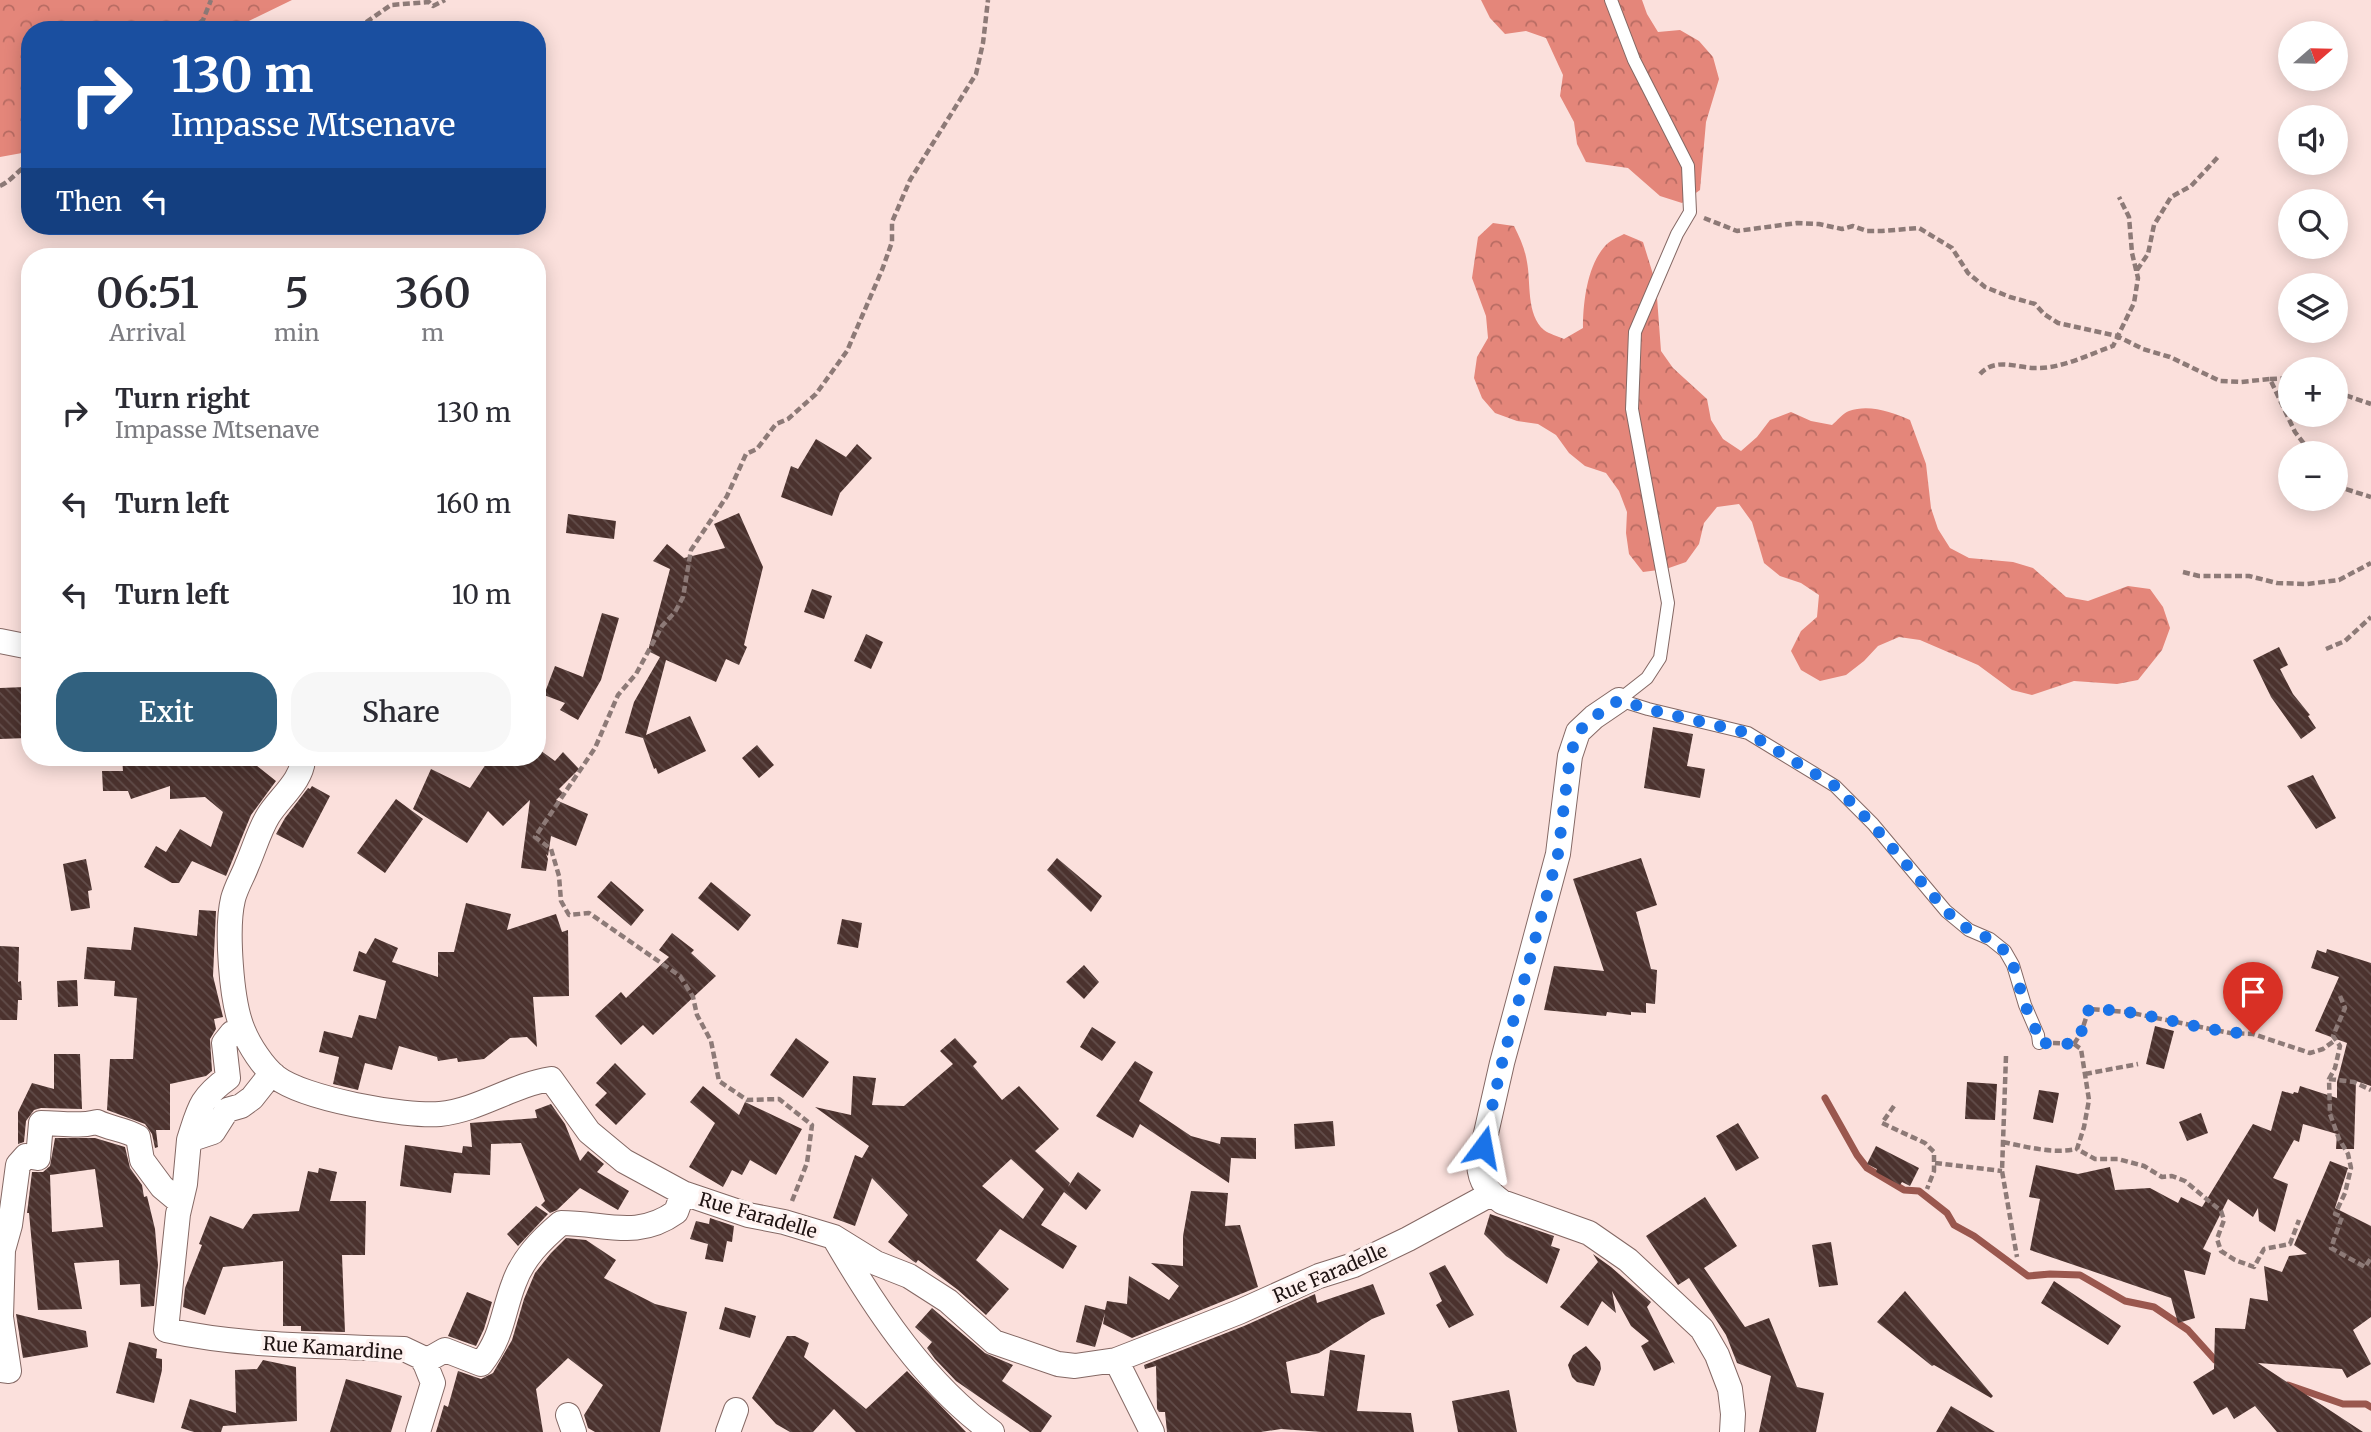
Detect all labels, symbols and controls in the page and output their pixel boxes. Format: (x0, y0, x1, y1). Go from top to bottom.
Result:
north arrow (2278, 21, 2348, 91)
map controls (2278, 21, 2348, 511)
text: 130 m (171, 44, 314, 105)
icon: right (56, 49, 147, 140)
text: Impasse Mtsenave (171, 105, 455, 145)
button: sound (2278, 105, 2348, 175)
icon: left (136, 182, 174, 220)
text: Then (56, 185, 122, 218)
button: search (2278, 189, 2348, 259)
text: 06:51 (96, 267, 199, 319)
text: 5 (285, 267, 309, 319)
text: 360 (395, 267, 471, 319)
button: layers (2278, 273, 2348, 343)
text: Arrival (109, 318, 186, 347)
text: min (274, 318, 320, 347)
text: m (421, 318, 444, 347)
button: + (2278, 357, 2348, 427)
text: Turn right (115, 382, 250, 415)
icon: right (56, 394, 94, 432)
text: 130 m (437, 396, 511, 429)
text: Impasse Mtsenave (115, 415, 319, 444)
button: − (2278, 441, 2348, 511)
icon: left (56, 485, 94, 523)
text: Turn left (115, 487, 229, 520)
text: 160 m (436, 487, 511, 520)
icon: left (56, 576, 94, 614)
text: Turn left (115, 578, 229, 611)
text: 10 m (452, 578, 511, 611)
button: Exit (56, 672, 277, 752)
button: Share (291, 672, 511, 752)
pin (2223, 962, 2283, 1034)
icon: arrive (2234, 973, 2272, 1011)
position arrow (1446, 1110, 1520, 1184)
street label: Rue Faradelle (696, 1187, 820, 1243)
street label: Rue Faradelle (1269, 1238, 1391, 1308)
street label: Rue Kamardine (262, 1331, 404, 1365)

